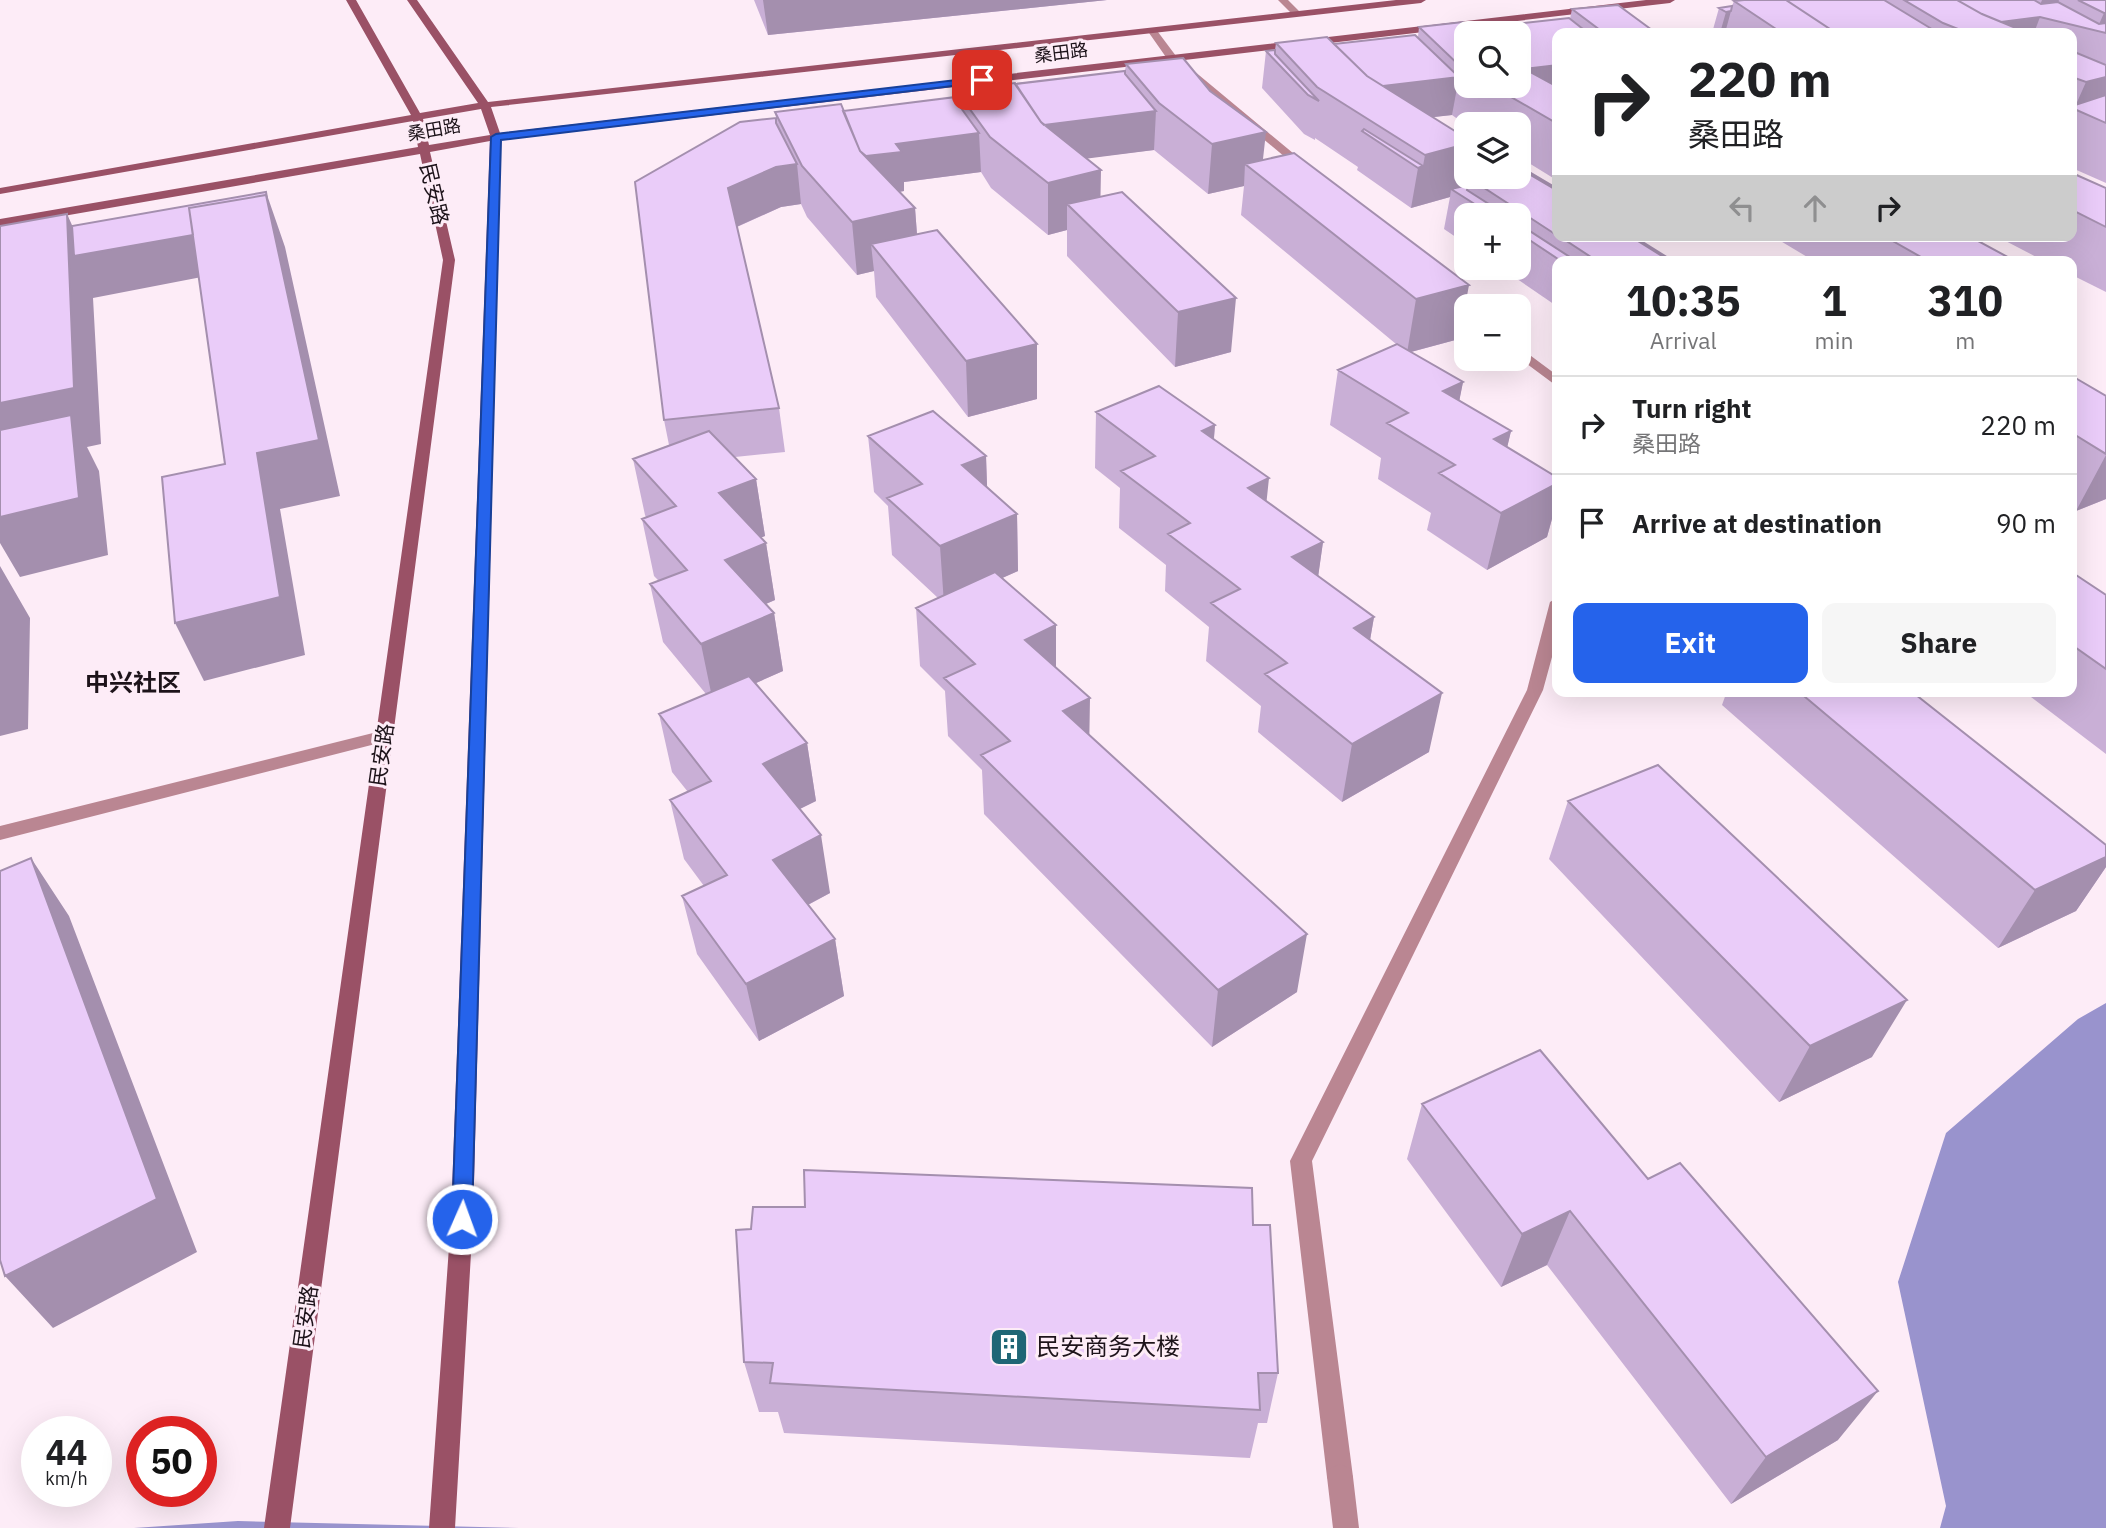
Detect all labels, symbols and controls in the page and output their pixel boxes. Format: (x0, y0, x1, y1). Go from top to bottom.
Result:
map controls (1454, 21, 1531, 371)
button: search (1454, 21, 1531, 98)
street label: 桑田路 (1033, 38, 1089, 67)
text: 220 m (1688, 47, 1832, 110)
pin (952, 50, 1012, 110)
icon: right (1573, 56, 1664, 147)
icon: arrive (963, 61, 1001, 99)
button: layers (1454, 112, 1531, 189)
street label: 桑田路 (405, 113, 462, 146)
text: 桑田路 (1688, 113, 1784, 155)
street label: 民安路 (414, 160, 456, 228)
icon: left (1723, 189, 1761, 227)
icon: ahead (1796, 189, 1834, 227)
icon: right (1869, 189, 1907, 227)
button: + (1454, 203, 1531, 280)
text: 10:35 (1626, 273, 1741, 328)
text: 1 (1821, 273, 1847, 328)
text: 310 (1927, 273, 2003, 328)
button: − (1454, 294, 1531, 371)
text: Arrival (1650, 325, 1717, 355)
text: min (1815, 325, 1853, 355)
text: m (1955, 325, 1975, 355)
text: Turn right (1632, 391, 1751, 425)
icon: right (1573, 406, 1611, 444)
text: 220 m (1980, 408, 2056, 442)
text: 桑田路 (1632, 428, 1701, 458)
icon: arrive (1573, 504, 1611, 542)
text: Arrive at destination (1632, 506, 1882, 540)
text: 90 m (1996, 506, 2056, 540)
button: Exit (1573, 603, 1808, 683)
button: Share (1822, 603, 2056, 683)
district label: 中兴社区 (85, 666, 181, 698)
street label: 民安路 (363, 722, 399, 788)
position arrow (425, 1182, 499, 1256)
street label: 民安路 (287, 1284, 323, 1350)
building icon: 民安商务大楼 (988, 1326, 1030, 1368)
place label: 民安商务大楼 (1036, 1330, 1180, 1362)
speed limit sign: 50 (126, 1416, 217, 1507)
text: 44 (45, 1429, 88, 1475)
text: km/h (45, 1467, 88, 1490)

